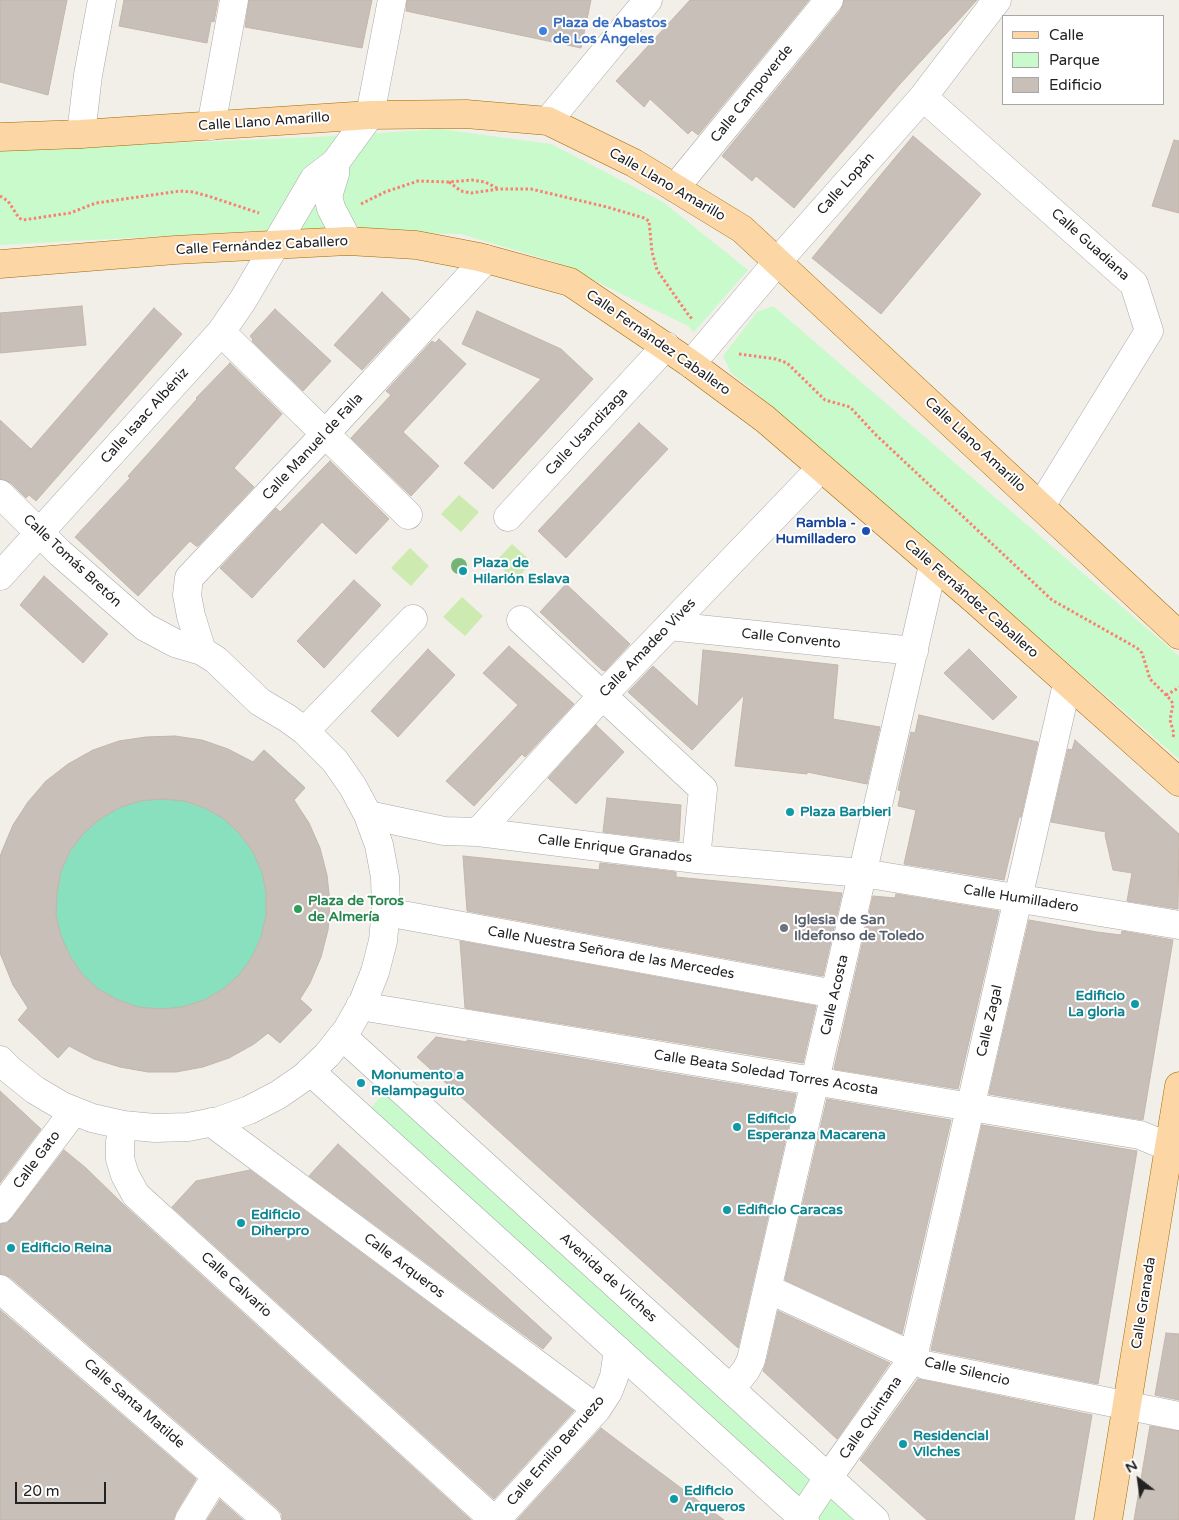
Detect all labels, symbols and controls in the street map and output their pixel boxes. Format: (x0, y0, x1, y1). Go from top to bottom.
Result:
place label: Plaza de Abastos de Los Ángeles (553, 15, 667, 48)
legend (1002, 15, 1164, 105)
marker: Plaza de Abastos de Los Ángeles (537, 25, 549, 37)
text: Calle (1049, 26, 1084, 44)
street label: Calle Campoverde (707, 42, 797, 146)
text: Parque (1049, 51, 1100, 69)
text: Edificio (1049, 76, 1102, 94)
street label: Calle Llano Amarillo (198, 109, 330, 135)
street label: Calle Llano Amarillo (606, 145, 728, 225)
street label: Calle Lopán (814, 149, 878, 219)
street label: Calle Guadiana (1047, 205, 1133, 285)
street label: Calle Fernández Caballero (175, 233, 349, 259)
street label: Calle Fernández Caballero (583, 287, 733, 399)
street label: Calle Isaac Albéniz (98, 365, 192, 467)
street label: Calle Usandizaga (542, 385, 632, 479)
street label: Calle Manuel de Falla (259, 390, 367, 504)
street label: Calle Llano Amarillo (921, 394, 1029, 496)
street label: Calle Tomás Bretón (19, 511, 125, 611)
place label: Rambla - Humilladero (775, 515, 856, 548)
marker: Rambla - Humilladero (860, 525, 872, 537)
street label: Calle Fernández Caballero (900, 536, 1042, 662)
place label: Plaza de Hilarión Eslava (473, 555, 570, 588)
marker: Plaza de Hilarión Eslava (457, 565, 469, 577)
street label: Calle Amadeo Vives (596, 595, 700, 701)
street label: Calle Convento (740, 625, 842, 653)
place label: Plaza Barbieri (800, 804, 891, 820)
marker: Plaza Barbieri (784, 806, 796, 818)
street label: Calle Enrique Granados (537, 831, 693, 867)
street label: Calle Humilladero (962, 882, 1080, 916)
place label: Plaza de Toros de Almería (308, 893, 404, 926)
marker: Plaza de Toros de Almería (292, 903, 304, 915)
place label: Iglesia de San Ildefonso de Toledo (794, 912, 924, 944)
marker: Iglesia de San Ildefonso de Toledo (778, 922, 790, 934)
street label: Calle Nuestra Señora de las Mercedes (486, 923, 736, 983)
street label: Calle Acosta (818, 953, 852, 1037)
street label: Calle Zagal (974, 983, 1006, 1059)
place label: Edificio La gloria (1068, 988, 1125, 1020)
marker: Edificio La gloria (1129, 998, 1141, 1010)
street label: Calle Beata Soledad Torres Acosta (653, 1047, 879, 1099)
place label: Monumento a Relampaguito (371, 1067, 464, 1100)
marker: Monumento a Relampaguito (355, 1077, 367, 1089)
place label: Edificio Esperanza Macarena (747, 1111, 886, 1144)
marker: Edificio Esperanza Macarena (731, 1121, 743, 1133)
street label: Calle Gato (10, 1128, 64, 1192)
place label: Edificio Caracas (737, 1202, 843, 1218)
marker: Edificio Caracas (721, 1204, 733, 1216)
place label: Edificio Diherpro (251, 1207, 309, 1240)
marker: Edificio Diherpro (235, 1217, 247, 1229)
street label: Calle Arqueros (360, 1230, 448, 1302)
street label: Avenida de Vilches (556, 1230, 660, 1326)
place label: Edificio Reina (21, 1240, 112, 1256)
marker: Edificio Reina (5, 1242, 17, 1254)
street label: Calle Calvario (197, 1249, 275, 1321)
street label: Calle Granada (1128, 1256, 1160, 1350)
street label: Calle Silencio (922, 1354, 1012, 1390)
street label: Calle Santa Matilde (80, 1356, 188, 1452)
street label: Calle Quintana (836, 1373, 906, 1463)
street label: Calle Emilio Berruezo (504, 1392, 608, 1510)
place label: Residencial Vilches (913, 1428, 989, 1460)
marker: Residencial Vilches (897, 1438, 909, 1450)
north arrow (1114, 1455, 1164, 1505)
text: N (1122, 1456, 1140, 1477)
scale bar (18, 1472, 109, 1504)
text: 20 m (23, 1482, 60, 1500)
place label: Edificio Arqueros (684, 1483, 745, 1515)
marker: Edificio Arqueros (668, 1493, 680, 1505)

